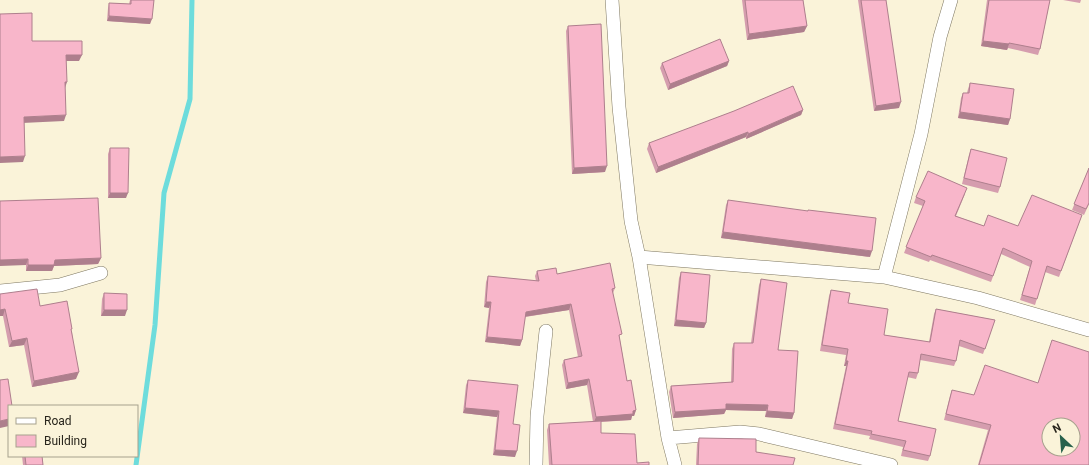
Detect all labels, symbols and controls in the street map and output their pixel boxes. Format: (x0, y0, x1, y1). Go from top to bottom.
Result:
legend (8, 405, 138, 457)
text: Road (44, 414, 72, 428)
north arrow (1041, 417, 1081, 457)
text: N (1050, 421, 1063, 436)
text: Building (44, 434, 87, 448)

